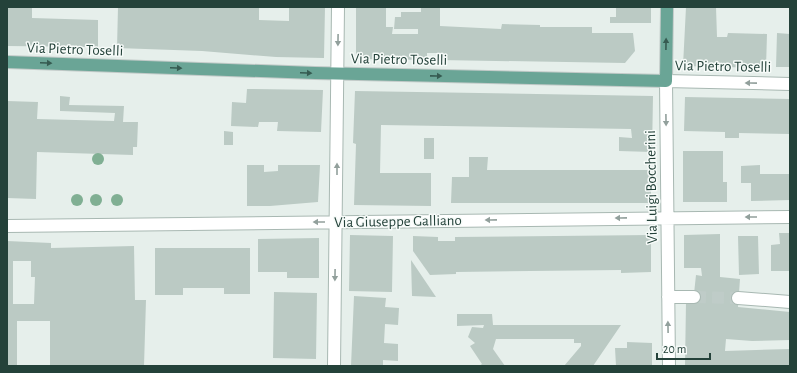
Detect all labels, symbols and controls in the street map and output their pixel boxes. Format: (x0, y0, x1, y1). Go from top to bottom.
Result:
one-way arrow (335, 34, 341, 47)
one-way arrow (663, 37, 669, 50)
street label: Via Pietro Toselli (26, 40, 123, 59)
street label: Via Pietro Toselli (351, 51, 447, 68)
street label: Via Pietro Toselli (675, 58, 771, 75)
one-way arrow (40, 60, 52, 67)
one-way arrow (170, 65, 182, 72)
one-way arrow (300, 70, 313, 76)
one-way arrow (430, 73, 443, 79)
one-way arrow (744, 80, 757, 86)
one-way arrow (663, 114, 669, 127)
street label: Via Luigi Boccherini (643, 130, 660, 244)
one-way arrow (334, 162, 340, 175)
street label: Via Giuseppe Galliano (334, 213, 462, 230)
one-way arrow (744, 214, 757, 220)
one-way arrow (614, 215, 627, 221)
one-way arrow (484, 217, 497, 223)
one-way arrow (312, 219, 325, 225)
one-way arrow (332, 269, 338, 282)
one-way arrow (665, 320, 671, 333)
scale bar (657, 335, 710, 361)
text: 20 m (663, 343, 686, 355)

